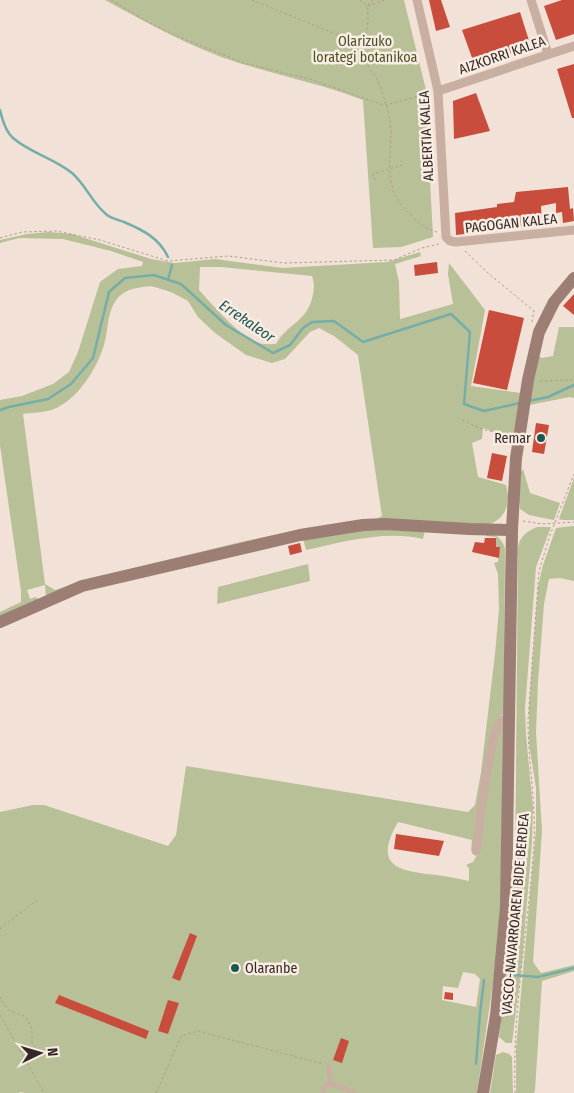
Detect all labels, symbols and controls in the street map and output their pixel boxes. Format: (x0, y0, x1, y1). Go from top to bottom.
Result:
street label: AIZKORRI KALEA (456, 32, 548, 78)
park label: Olarizuko lorategi botanikoa (313, 33, 417, 66)
street label: ALBERTIA KALEA (416, 90, 437, 182)
street label: PAGOGAN KALEA (464, 210, 559, 237)
water label: Errekaleor (216, 296, 279, 347)
place label: Remar (494, 430, 531, 447)
marker: Remar (535, 432, 547, 444)
street label: VASCO-NAVARROAREN BIDE BERDEA (498, 812, 533, 1016)
place label: Olaranbe (245, 960, 297, 977)
marker: Olaranbe (229, 962, 241, 974)
north arrow (15, 1028, 65, 1078)
text: N (44, 1047, 61, 1057)

